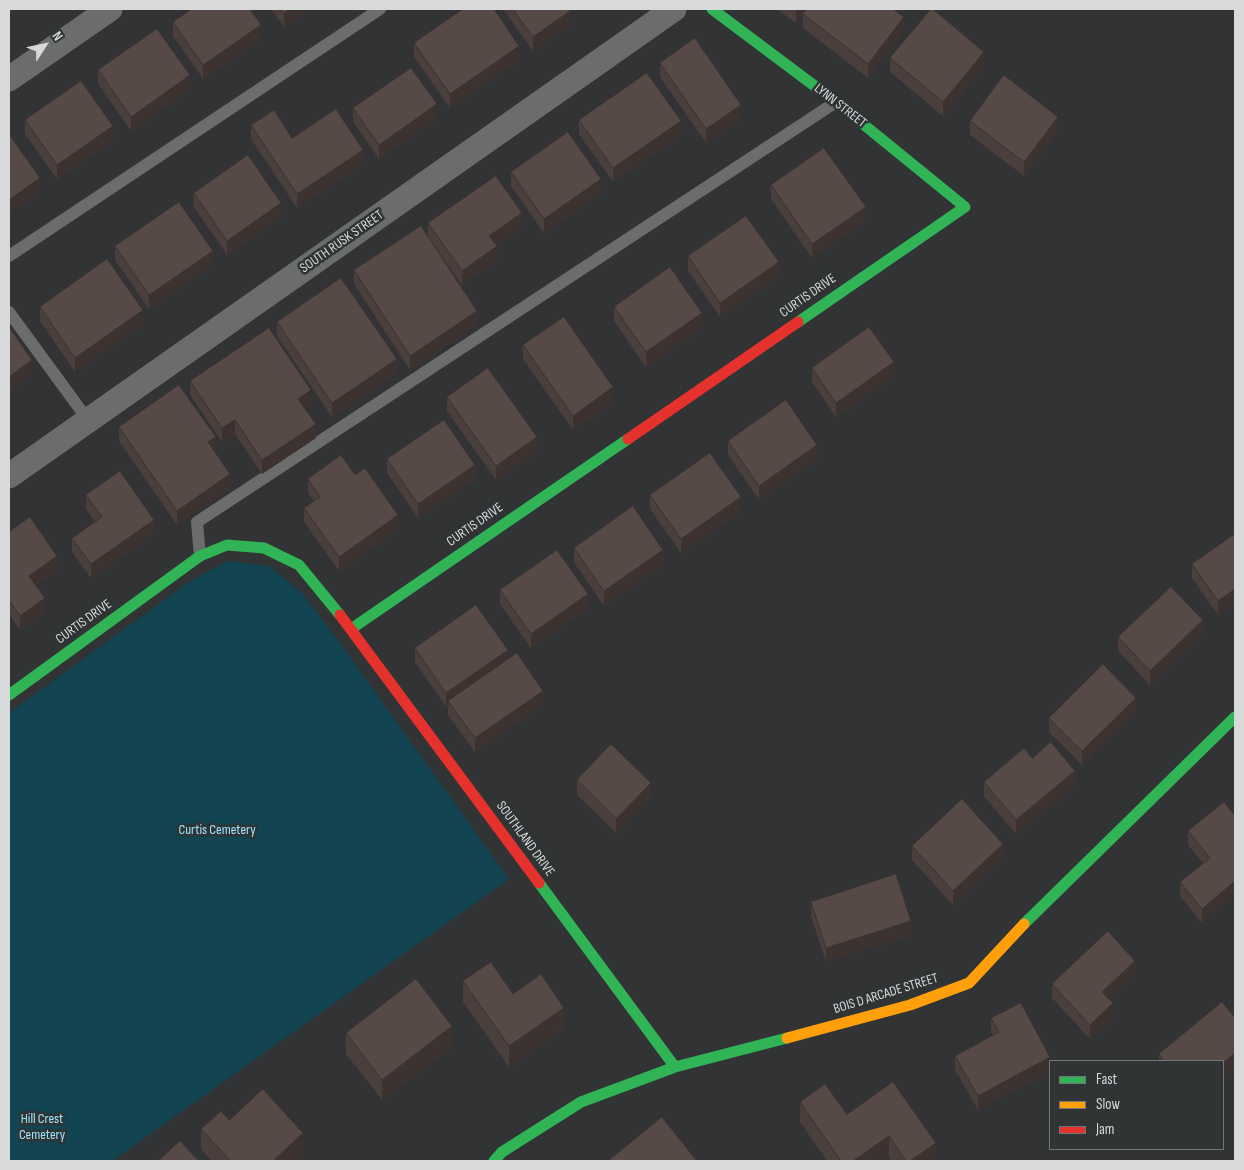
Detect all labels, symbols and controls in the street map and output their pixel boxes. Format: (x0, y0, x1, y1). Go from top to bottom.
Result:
north arrow (20, 20, 70, 70)
text: N (49, 28, 67, 44)
street label: LYNN STREET (810, 80, 870, 132)
street label: SOUTH RUSK STREET (297, 207, 387, 277)
street label: CURTIS DRIVE (777, 270, 839, 322)
street label: CURTIS DRIVE (444, 499, 506, 551)
street label: CURTIS DRIVE (53, 596, 115, 648)
street label: SOUTHLAND DRIVE (492, 798, 558, 880)
park label: Curtis Cemetery (178, 822, 256, 838)
street label: BOIS D ARCADE STREET (832, 970, 940, 1018)
legend (1049, 1060, 1224, 1150)
text: Fast (1096, 1070, 1117, 1089)
text: Slow (1096, 1095, 1120, 1114)
park label: Hill Crest Cemetery (19, 1111, 65, 1144)
text: Jam (1096, 1120, 1114, 1139)

